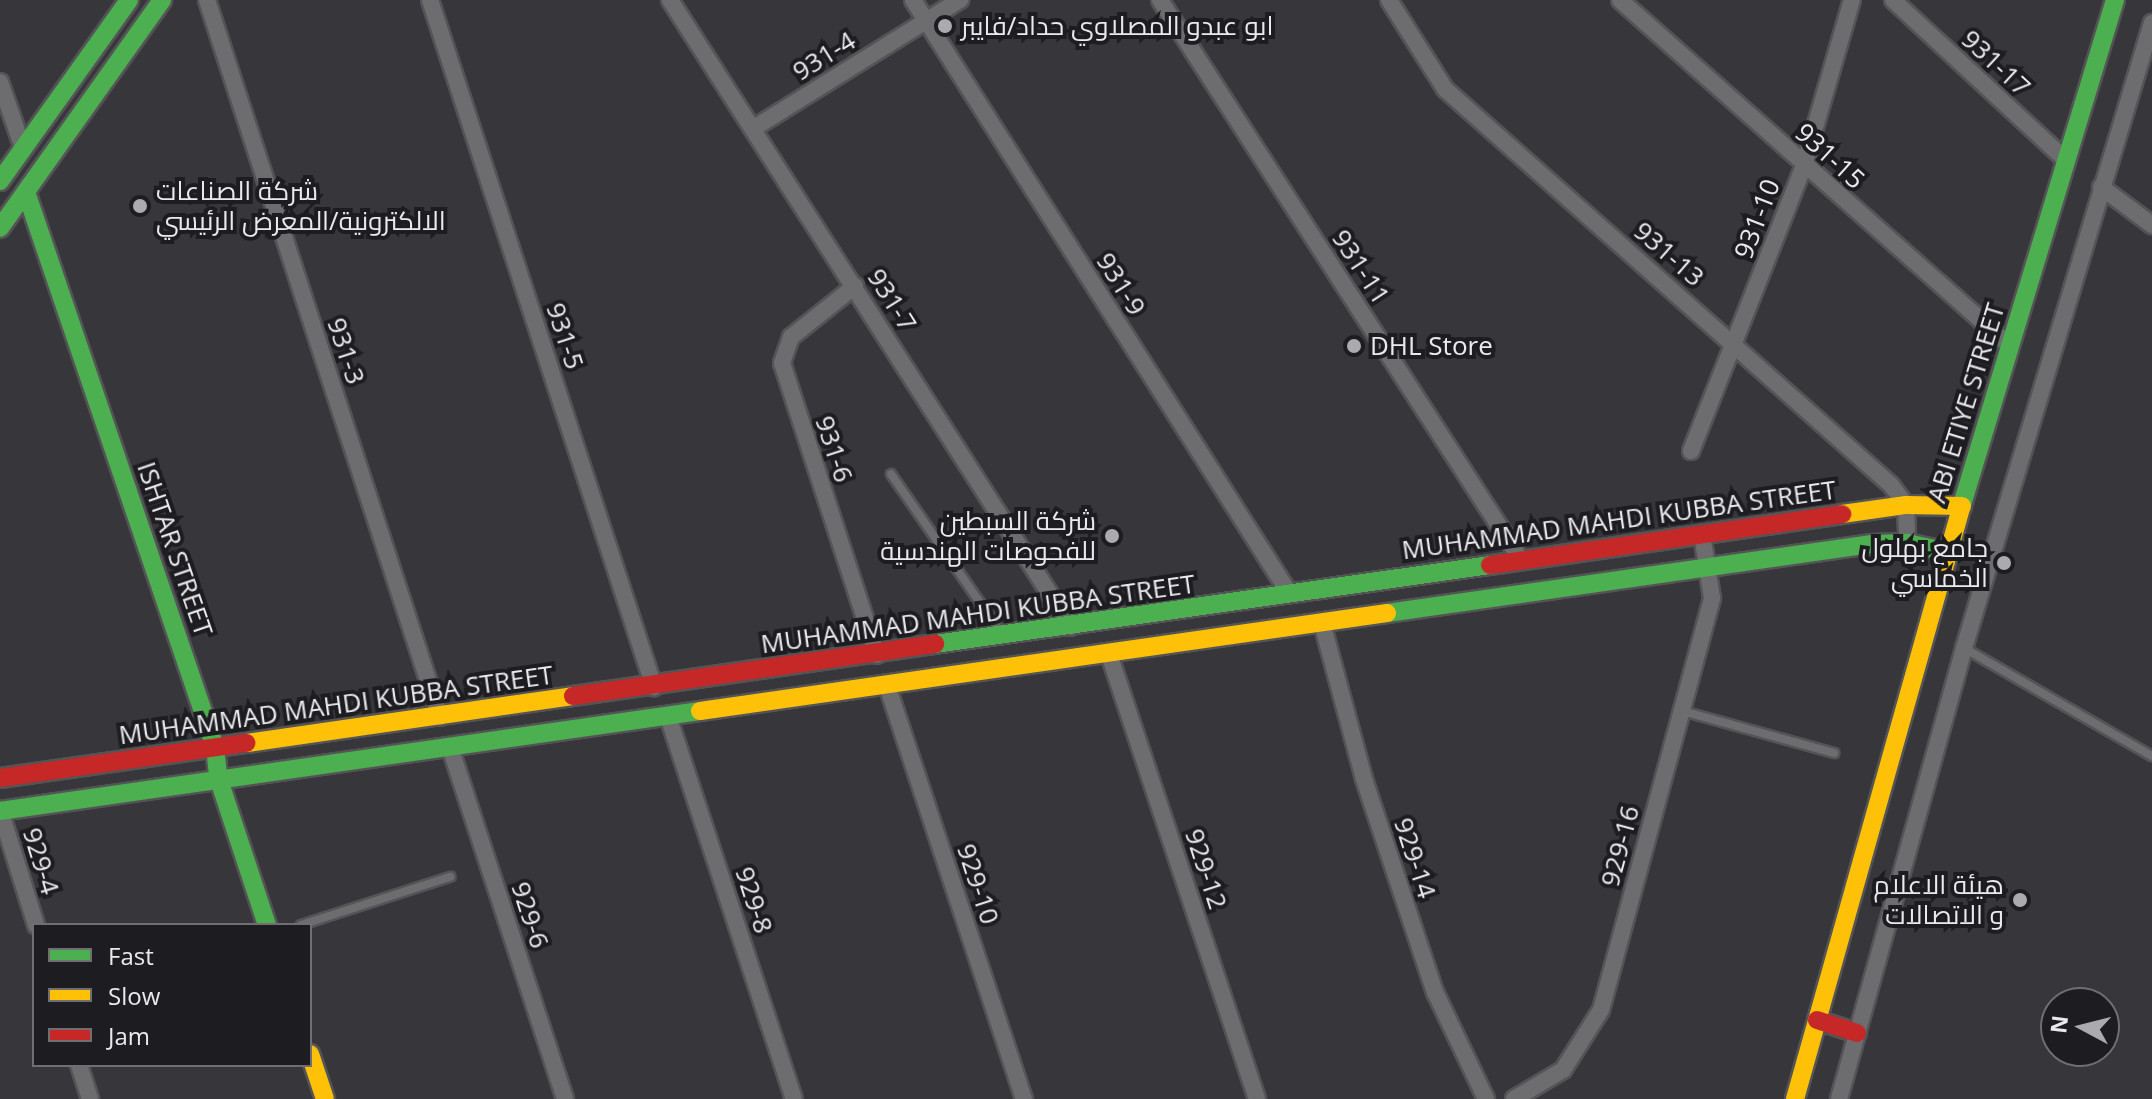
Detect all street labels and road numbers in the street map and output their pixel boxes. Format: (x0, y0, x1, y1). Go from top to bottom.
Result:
street label: 931-17 (1955, 23, 2037, 103)
street label: 931-4 (787, 25, 861, 87)
street label: 931-15 (1789, 117, 1871, 195)
street label: 931-10 (1728, 175, 1786, 263)
street label: 931-13 (1628, 215, 1710, 293)
street label: 931-11 (1325, 224, 1397, 310)
street label: 931-9 (1090, 247, 1152, 321)
street label: 931-7 (861, 263, 923, 337)
street label: 931-5 (540, 299, 590, 373)
street label: ABI ETIYE STREET (1921, 300, 2011, 506)
street label: 931-3 (321, 314, 371, 388)
street label: 931-6 (809, 412, 859, 486)
street label: ISHTAR STREET (131, 458, 219, 640)
street label: MUHAMMAD MAHDI KUBBA STREET (1400, 474, 1838, 566)
street label: MUHAMMAD MAHDI KUBBA STREET (759, 568, 1197, 660)
street label: MUHAMMAD MAHDI KUBBA STREET (117, 659, 555, 751)
street label: 929-16 (1594, 802, 1646, 890)
street label: 929-14 (1387, 814, 1443, 902)
street label: 929-4 (16, 824, 66, 898)
street label: 929-12 (1178, 825, 1234, 913)
street label: 929-10 (950, 840, 1006, 928)
street label: 929-8 (729, 863, 779, 937)
street label: 929-6 (505, 878, 555, 952)

